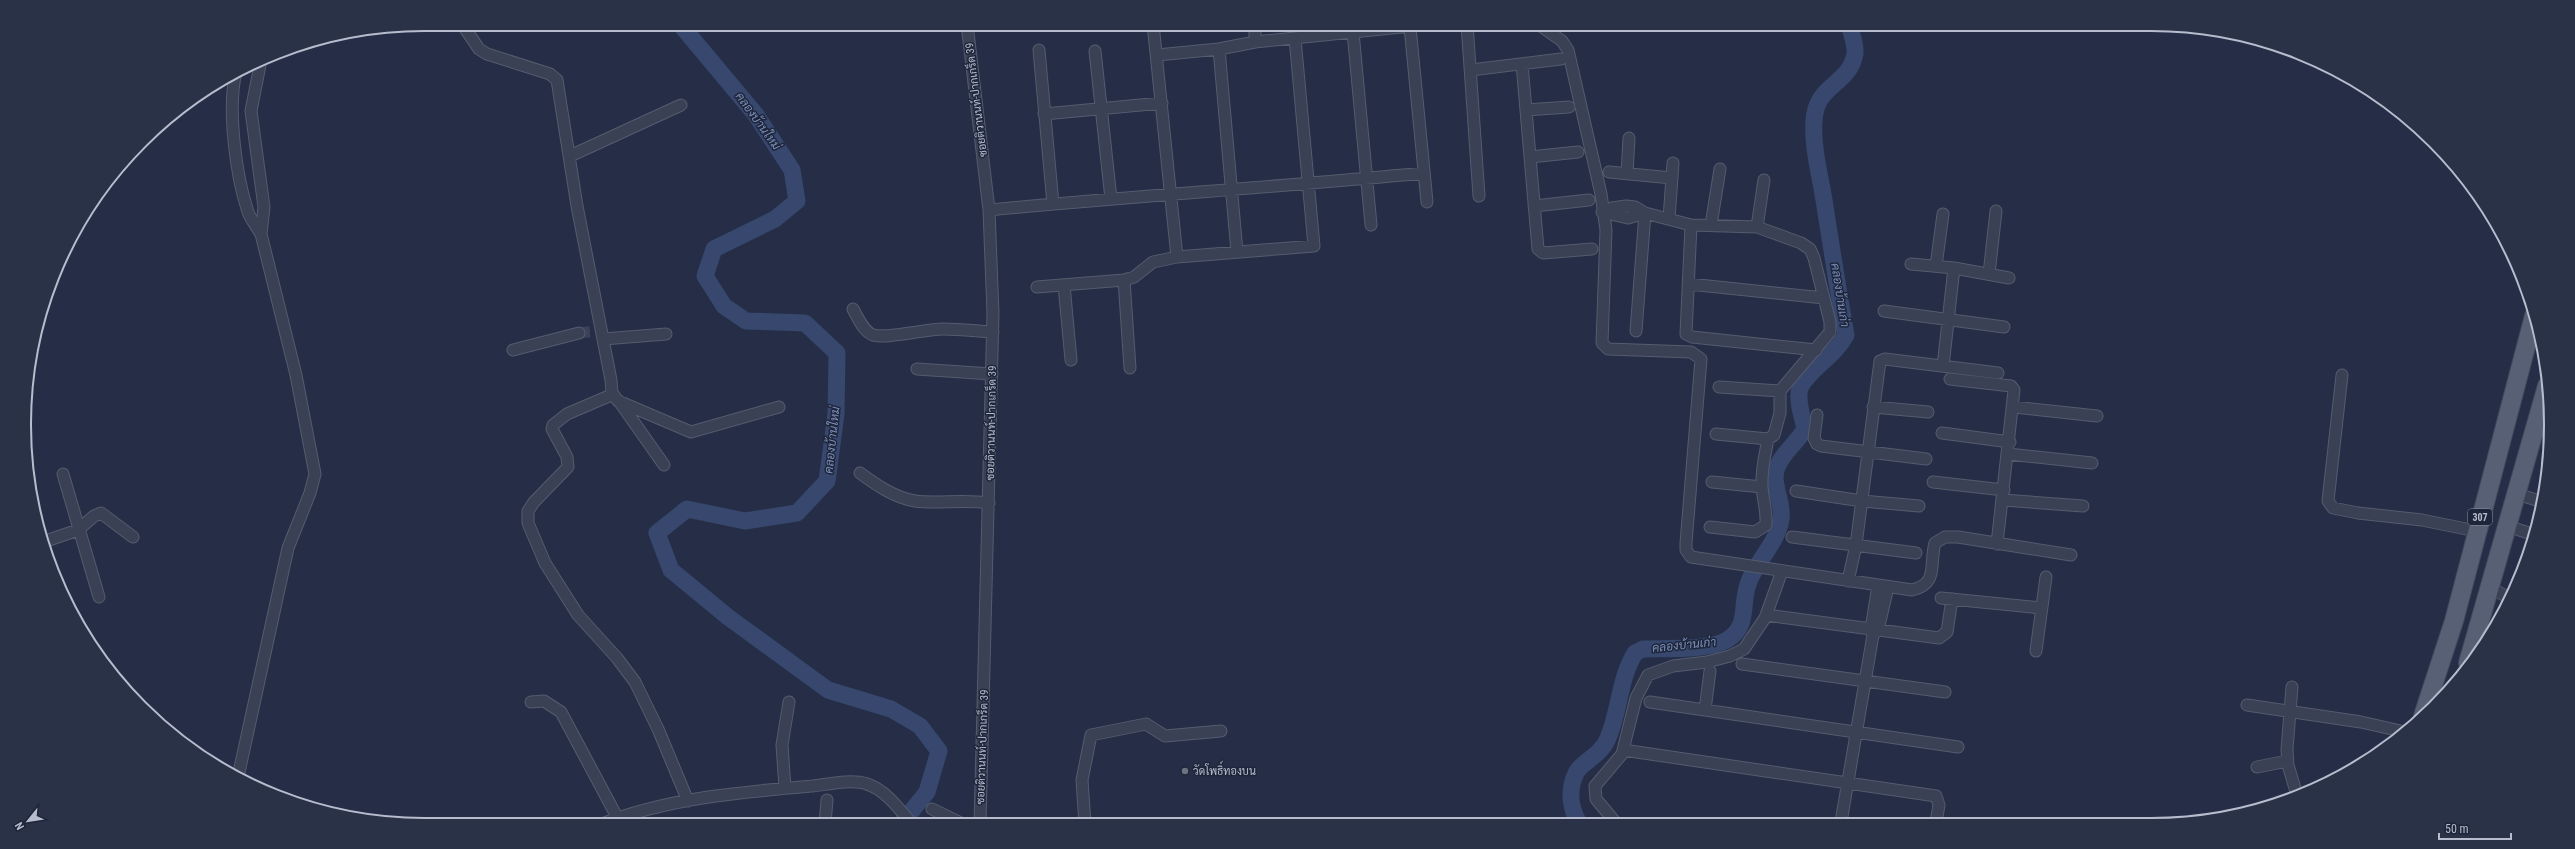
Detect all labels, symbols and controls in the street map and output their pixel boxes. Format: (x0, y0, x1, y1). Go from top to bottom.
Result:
street label: ซอยติวานนท์-ปากเกร็ด 39 (960, 42, 990, 158)
water label: คลองบ้านใหม่ (732, 89, 785, 153)
water label: คลองบ้านเก่า (1828, 262, 1852, 328)
street label: ซอยติวานนท์-ปากเกร็ด 39 (981, 365, 999, 481)
water label: คลองบ้านใหม่ (821, 405, 843, 474)
road number: 307 (2468, 509, 2492, 525)
water label: คลองบ้านเก่า (1651, 635, 1717, 655)
street label: ซอยติวานนท์-ปากเกร็ด 39 (971, 689, 991, 805)
place label: วัดโพธิ์ทองบน (1193, 760, 1256, 778)
marker: วัดโพธิ์ทองบน (1180, 766, 1190, 776)
north arrow (8, 801, 48, 841)
scale bar (2439, 815, 2511, 841)
text: N (12, 819, 27, 832)
text: 50 m (2445, 822, 2469, 836)

